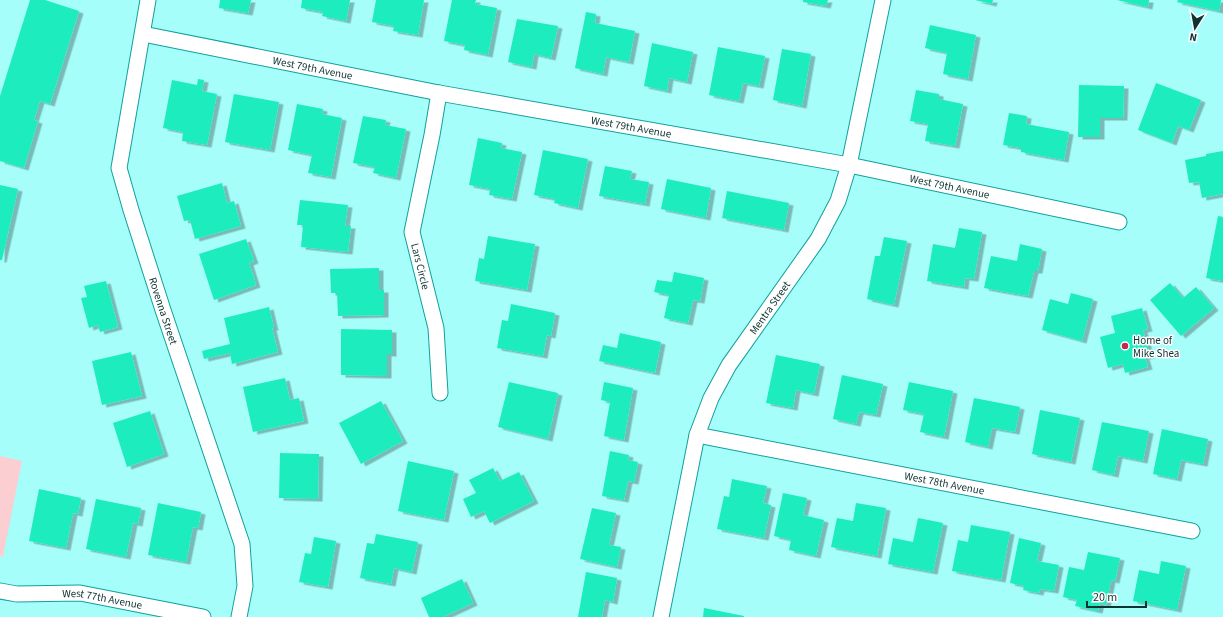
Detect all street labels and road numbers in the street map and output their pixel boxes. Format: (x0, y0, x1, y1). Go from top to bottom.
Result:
street label: West 79th Avenue (271, 53, 354, 84)
street label: West 79th Avenue (590, 113, 673, 142)
street label: West 79th Avenue (908, 171, 991, 203)
street label: Lars Circle (407, 242, 433, 292)
street label: Rovenna Street (145, 275, 181, 347)
street label: Mentra Street (746, 278, 794, 338)
street label: West 78th Avenue (903, 468, 986, 499)
street label: West 77th Avenue (62, 586, 144, 613)

